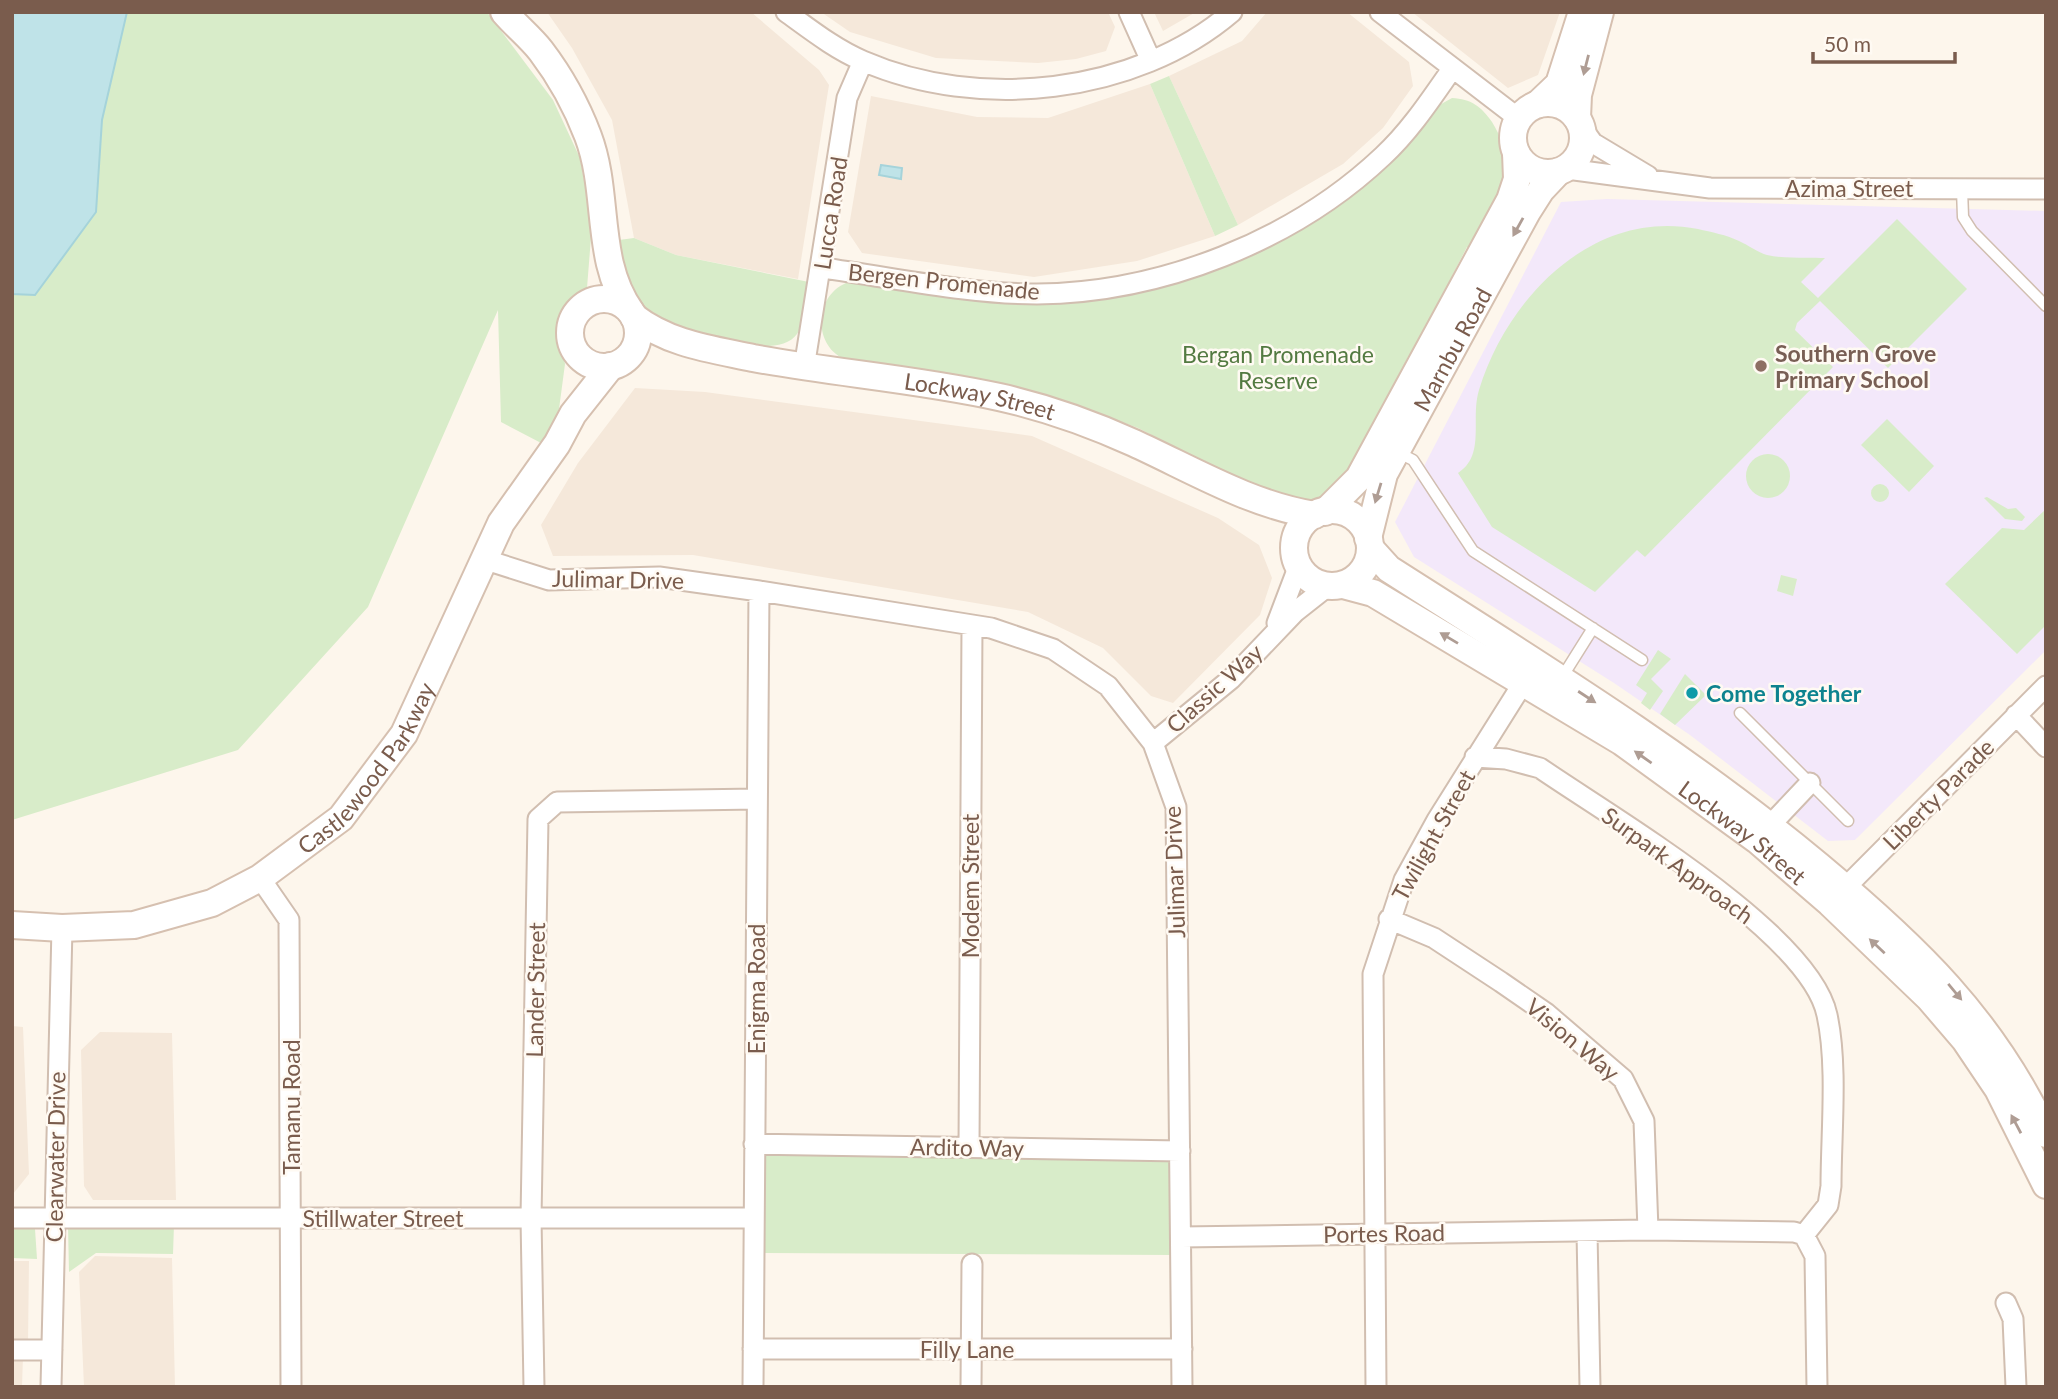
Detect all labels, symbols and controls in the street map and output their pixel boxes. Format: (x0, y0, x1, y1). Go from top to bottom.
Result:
scale bar (1813, 21, 1955, 65)
text: 50 m (1824, 31, 1871, 56)
one-way arrow (1580, 54, 1591, 76)
street label: Lucca Road (807, 154, 853, 272)
street label: Azima Street (1785, 174, 1914, 202)
one-way arrow (1512, 217, 1524, 237)
street label: Bergen Promenade (847, 257, 1041, 305)
street label: Marnbu Road (1407, 283, 1497, 416)
place label: Southern Grove Primary School (1775, 339, 1936, 393)
park label: Bergan Promenade Reserve (1182, 340, 1374, 394)
marker: Southern Grove Primary School (1753, 358, 1769, 374)
street label: Lockway Street (902, 366, 1059, 426)
one-way arrow (1373, 483, 1383, 504)
street label: Julimar Drive (552, 564, 684, 594)
one-way arrow (1439, 632, 1458, 645)
street label: Classic Way (1160, 637, 1268, 738)
street label: Castlewood Parkway (292, 678, 440, 859)
place label: Come Together (1706, 679, 1862, 707)
marker: Come Together (1684, 685, 1700, 701)
one-way arrow (1578, 690, 1597, 703)
street label: Liberty Parade (1877, 733, 1999, 855)
one-way arrow (1634, 750, 1652, 764)
street label: Twilight Street (1386, 764, 1481, 905)
street label: Lockway Street (1674, 774, 1813, 891)
street label: Surpark Approach (1597, 801, 1759, 929)
street label: Julimar Drive (1158, 805, 1190, 939)
street label: Modem Street (956, 813, 984, 958)
street label: Lander Street (520, 921, 550, 1058)
street label: Enigma Road (742, 924, 770, 1054)
one-way arrow (1869, 938, 1886, 954)
one-way arrow (1947, 983, 1962, 1001)
street label: Vision Way (1521, 992, 1626, 1086)
street label: Tamanu Road (277, 1039, 305, 1175)
street label: Clearwater Drive (40, 1071, 70, 1243)
one-way arrow (2011, 1113, 2023, 1133)
street label: Ardito Way (910, 1132, 1024, 1162)
street label: Stillwater Street (303, 1204, 464, 1232)
street label: Portes Road (1323, 1218, 1445, 1248)
street label: Filly Lane (920, 1335, 1014, 1363)

